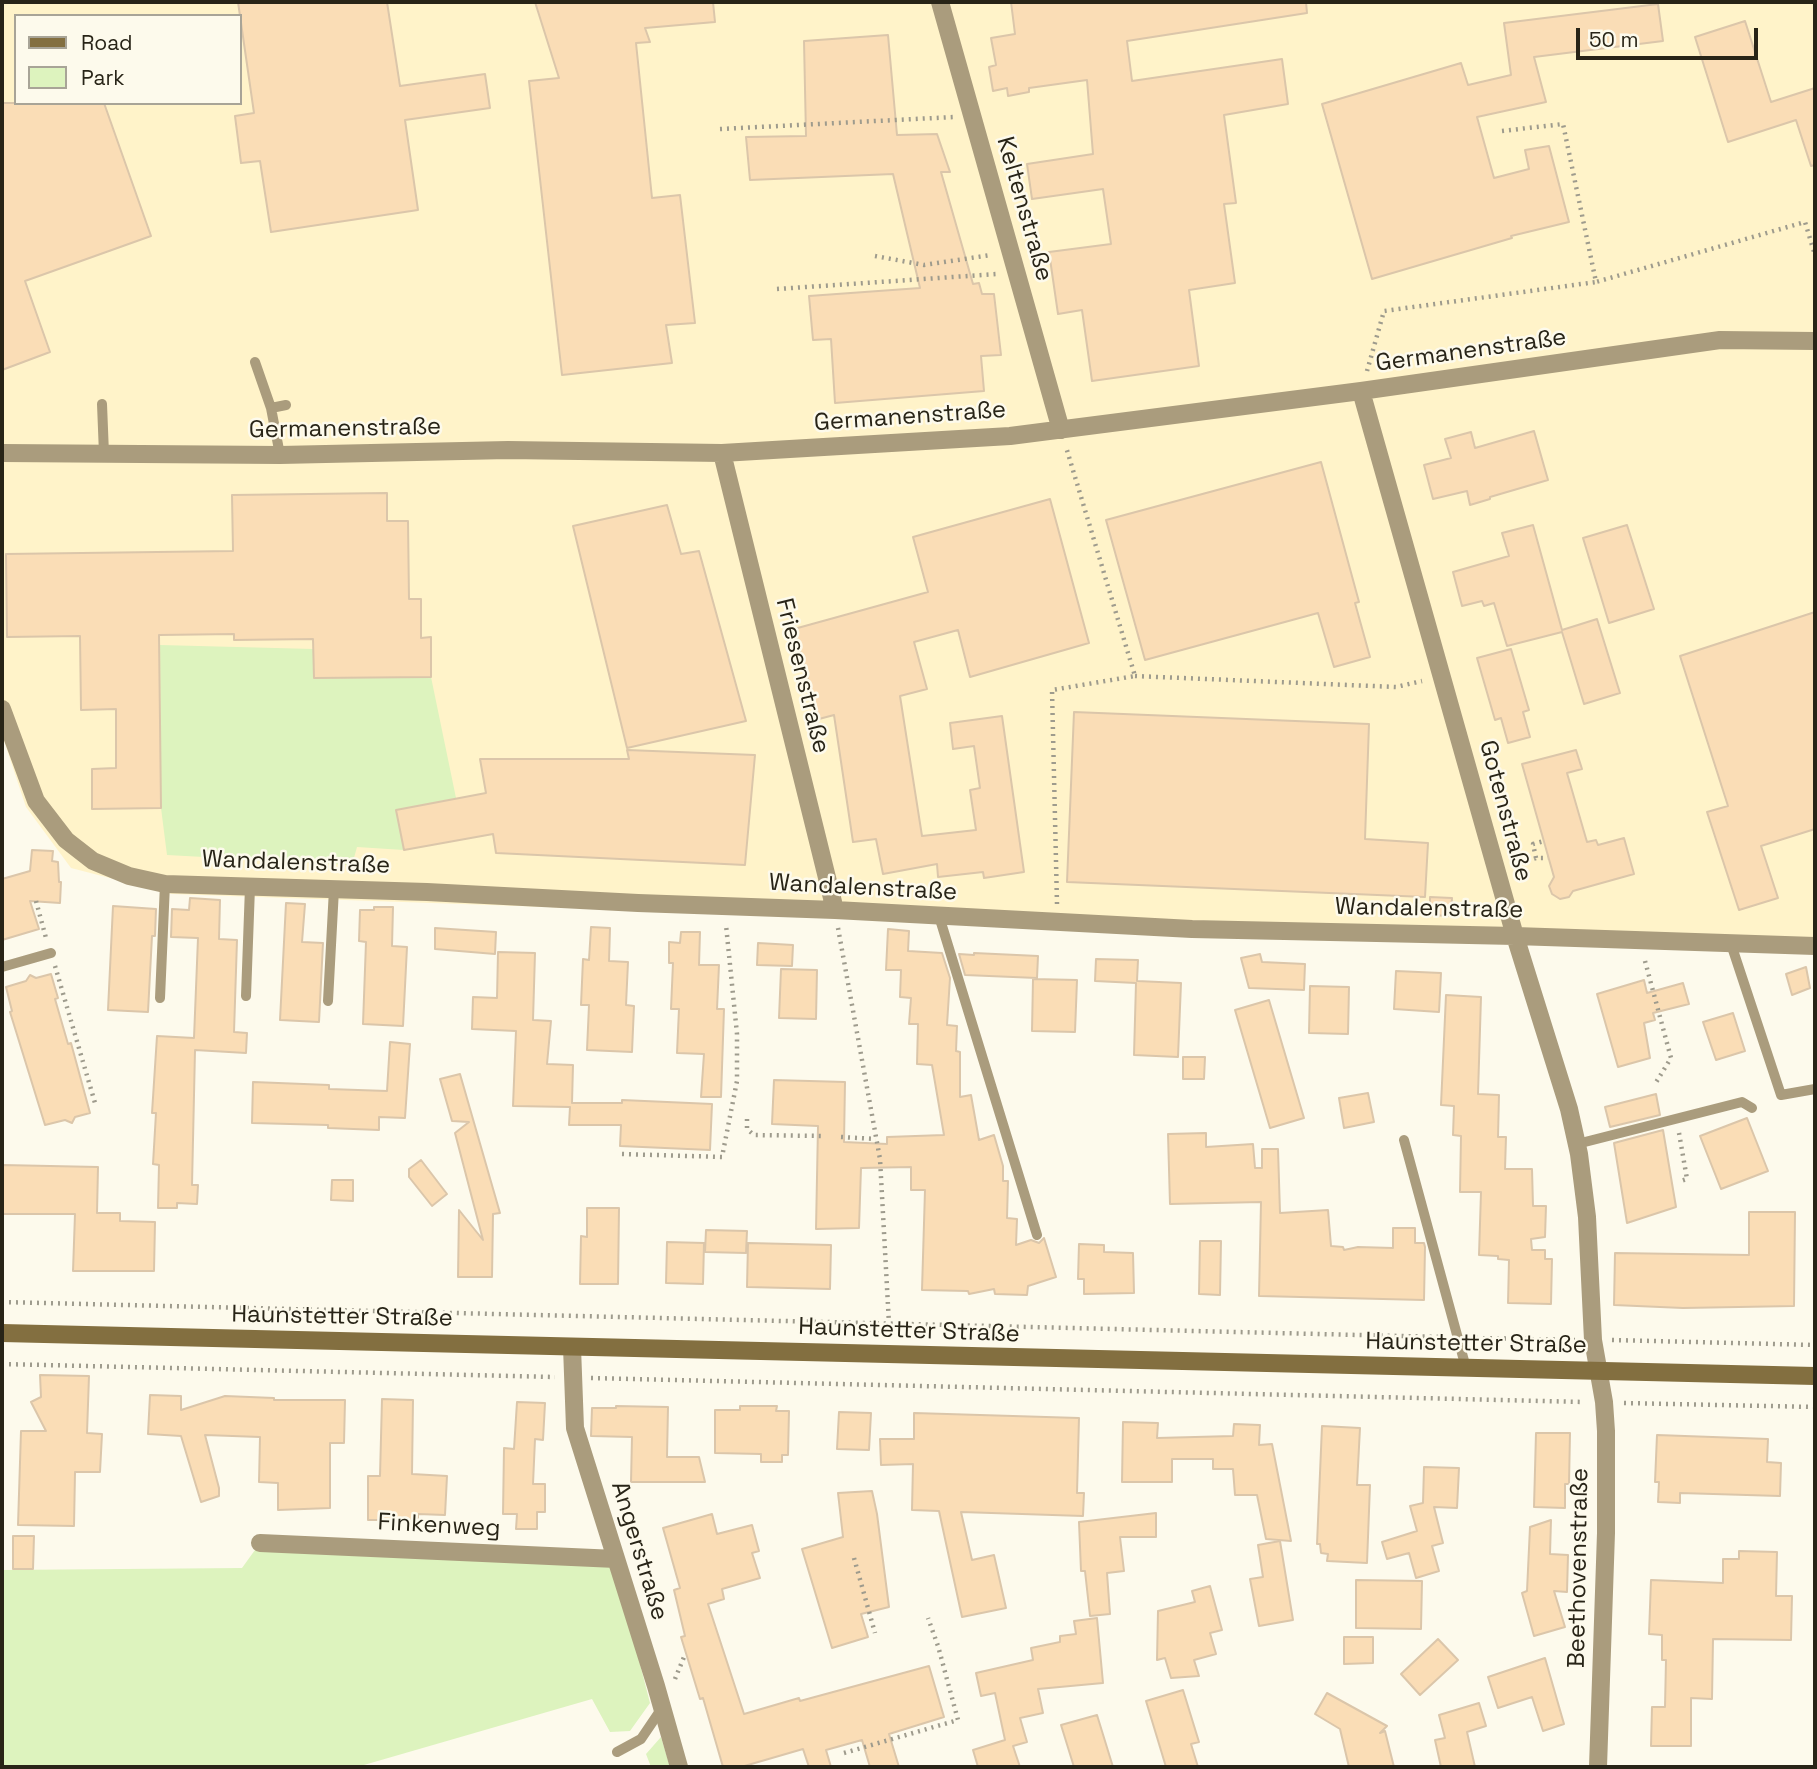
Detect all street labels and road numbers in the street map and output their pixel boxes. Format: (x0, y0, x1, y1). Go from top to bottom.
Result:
street label: Keltenstraße (990, 133, 1058, 285)
street label: Germanenstraße (1374, 323, 1568, 379)
street label: Germanenstraße (813, 396, 1007, 438)
street label: Germanenstraße (249, 413, 441, 445)
street label: Friesenstraße (769, 595, 835, 757)
street label: Gotenstraße (1472, 737, 1538, 885)
street label: Wandalenstraße (201, 845, 391, 881)
street label: Wandalenstraße (768, 869, 958, 907)
street label: Wandalenstraße (1335, 893, 1523, 925)
street label: Haunstetter Straße (231, 1301, 453, 1333)
street label: Haunstetter Straße (798, 1313, 1020, 1349)
street label: Haunstetter Straße (1365, 1328, 1587, 1360)
street label: Beethovenstraße (1563, 1468, 1595, 1668)
street label: Angerstraße (604, 1478, 674, 1624)
street label: Finkenweg (377, 1508, 501, 1544)

